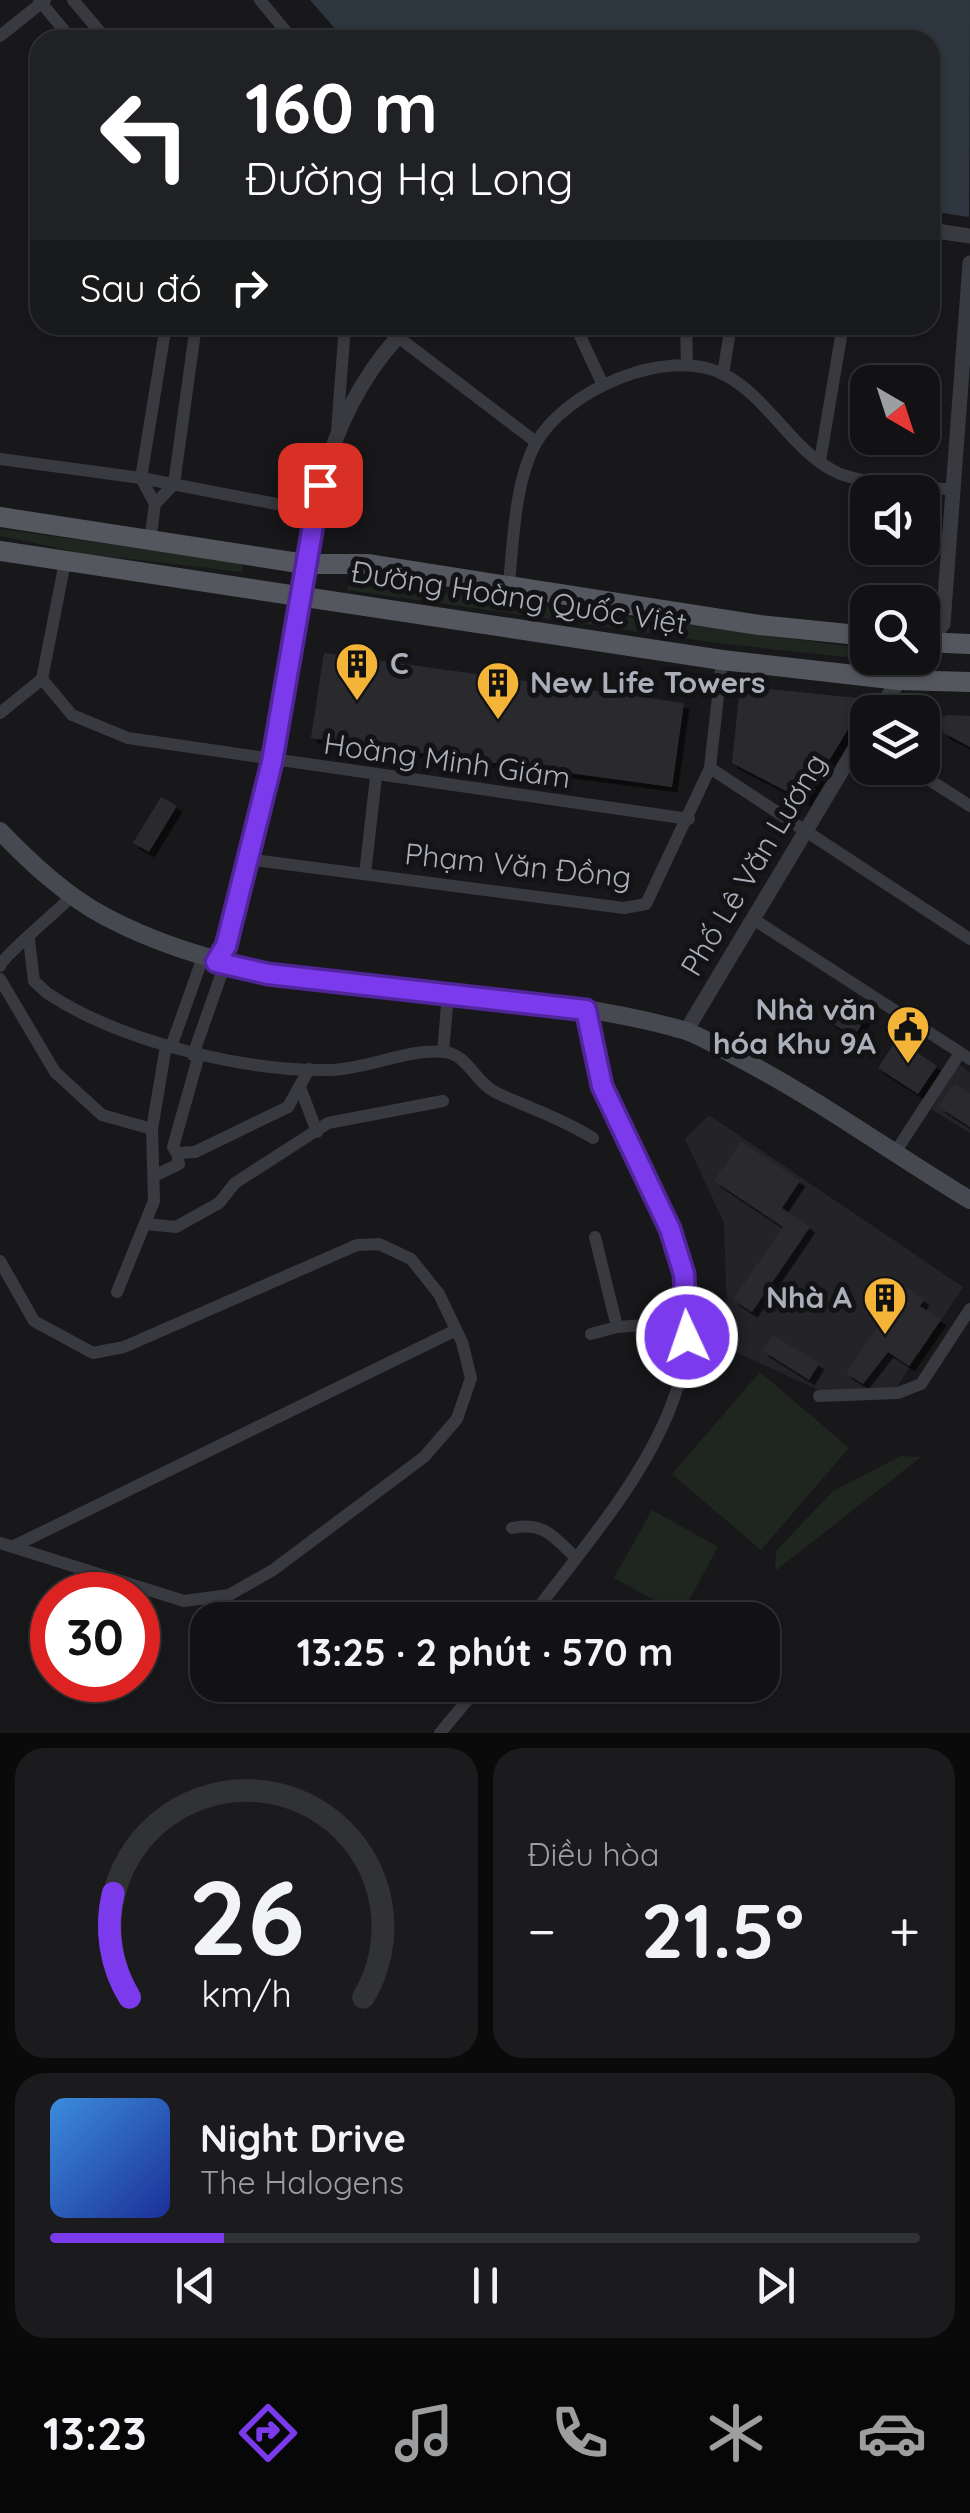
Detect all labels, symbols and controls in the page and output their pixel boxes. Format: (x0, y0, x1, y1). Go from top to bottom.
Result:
text: 160 m (245, 63, 438, 151)
icon: left (80, 70, 210, 200)
text: Đường Hạ Long (245, 150, 574, 206)
icon: right (222, 260, 277, 315)
text: Sau đó (80, 264, 202, 312)
north arrow (850, 365, 940, 455)
map controls (850, 365, 940, 785)
pin (278, 443, 363, 528)
icon: arrive (293, 458, 348, 513)
button: sound (850, 475, 940, 565)
street label: Đường Hoàng Quốc Việt (349, 552, 689, 642)
button: search (850, 585, 940, 675)
building icon: C (334, 641, 380, 702)
place label: C (390, 644, 409, 682)
building icon: New Life Towers (475, 660, 521, 721)
place label: New Life Towers (530, 663, 766, 701)
button: layers (850, 695, 940, 785)
street label: Hoàng Minh Giám (321, 724, 573, 796)
street label: Phố Lê Văn Lương (672, 746, 835, 983)
street label: Phạm Văn Đồng (403, 834, 633, 896)
place label: Nhà văn hóa Khu 9A (713, 990, 876, 1062)
public building icon: Nhà văn hóa Khu 9A (885, 1004, 931, 1065)
building icon: Nhà A (862, 1275, 908, 1336)
place label: Nhà A (766, 1278, 852, 1316)
position arrow (635, 1285, 739, 1389)
speed limit sign: 30 (30, 1572, 160, 1702)
text: 13:25 · 2 phút · 570 m (297, 1628, 673, 1676)
text: Điều hòa (528, 1834, 659, 1874)
text: 26 (188, 1851, 305, 1981)
text: 21.5° (641, 1883, 804, 1977)
text: − (528, 1896, 556, 1965)
text: + (889, 1896, 920, 1965)
text: km/h (201, 1971, 292, 2016)
text: Night Drive (200, 2114, 406, 2162)
text: The Halogens (200, 2162, 404, 2202)
icon: previous (168, 2258, 223, 2313)
icon: pause (458, 2258, 513, 2313)
icon: next (748, 2258, 803, 2313)
icon: directions (233, 2398, 303, 2468)
icon: music (389, 2398, 459, 2468)
icon: phone (545, 2398, 615, 2468)
icon: climate (701, 2398, 771, 2468)
icon: car (857, 2398, 927, 2468)
text: 13:23 (43, 2405, 147, 2461)

